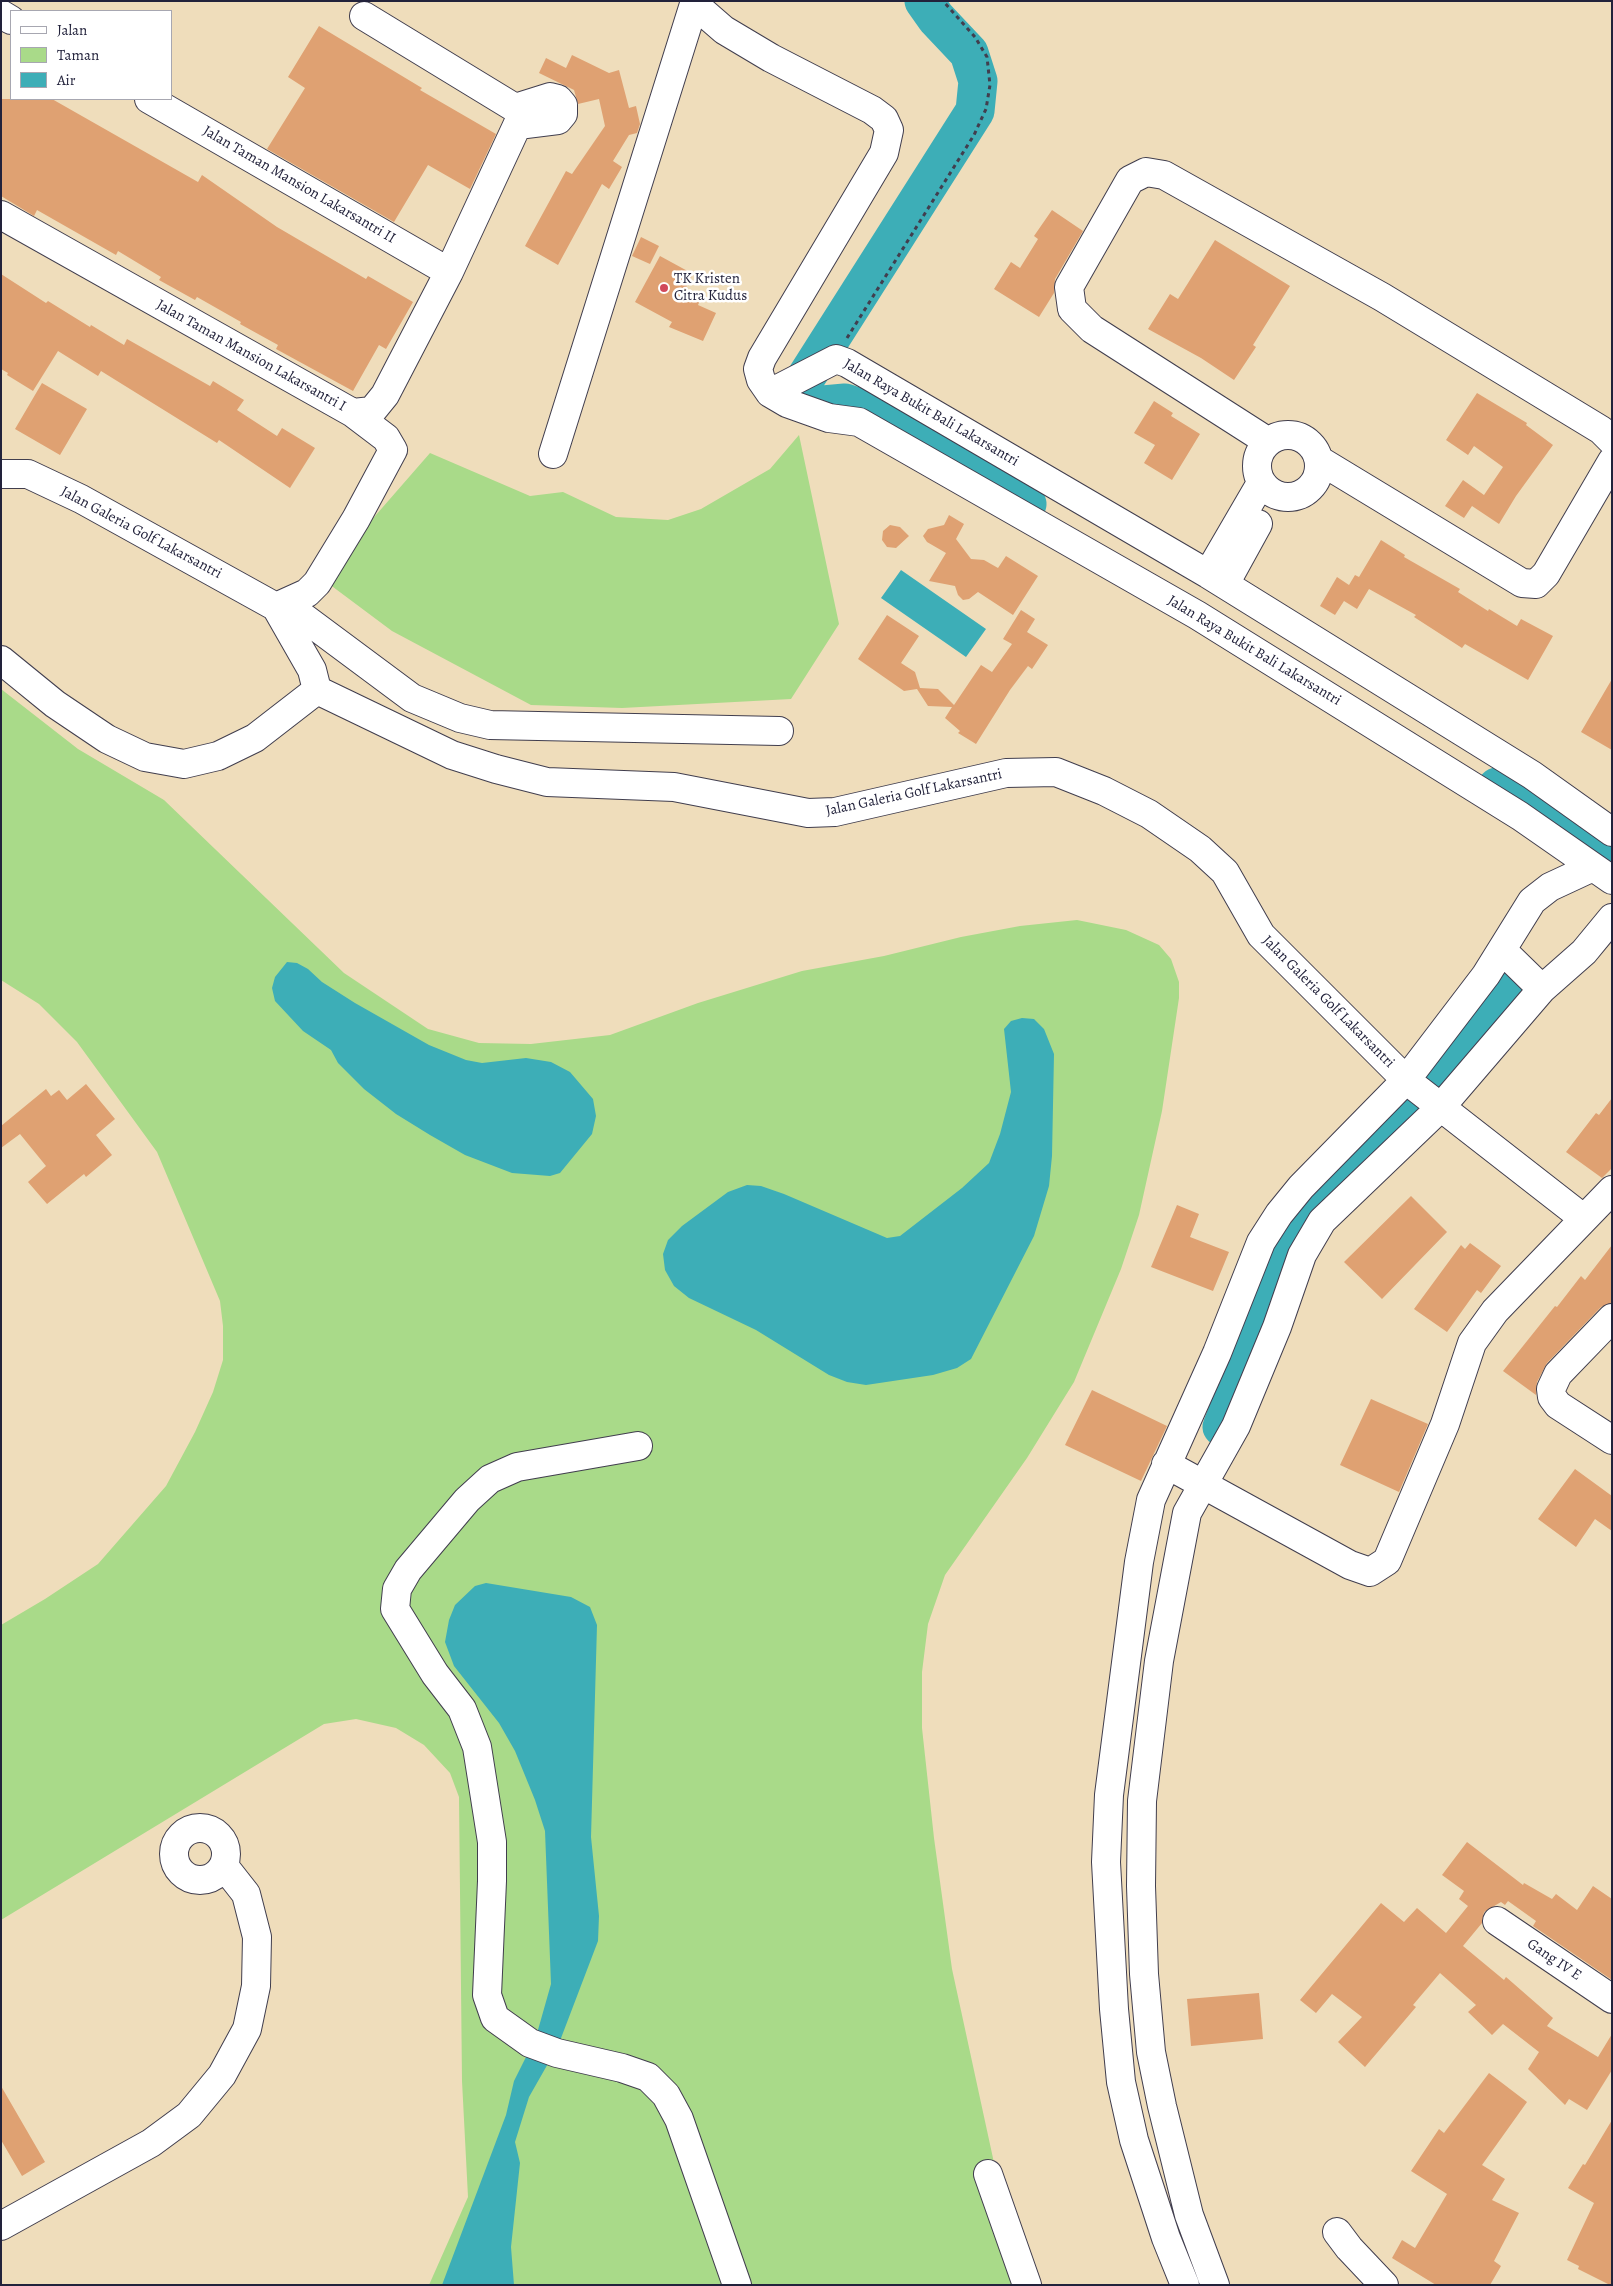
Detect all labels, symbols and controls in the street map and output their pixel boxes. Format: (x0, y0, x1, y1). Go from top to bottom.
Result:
legend (10, 10, 172, 100)
text: Jalan (57, 20, 87, 40)
text: Taman (57, 45, 99, 65)
text: Air (57, 70, 75, 90)
street label: Jalan Taman Mansion Lakarsantri II (199, 122, 399, 248)
place label: TK Kristen Citra Kudus (674, 270, 747, 305)
marker: TK Kristen Citra Kudus (658, 282, 670, 294)
street label: Jalan Taman Mansion Lakarsantri I (153, 296, 349, 416)
street label: Jalan Raya Bukit Bali Lakarsantri (840, 355, 1022, 471)
street label: Jalan Galeria Golf Lakarsantri (57, 483, 225, 583)
street label: Jalan Raya Bukit Bali Lakarsantri (1164, 592, 1344, 710)
street label: Jalan Galeria Golf Lakarsantri (824, 766, 1004, 820)
street label: Jalan Galeria Golf Lakarsantri (1258, 932, 1398, 1072)
street label: Gang IV E (1523, 1935, 1585, 1985)

